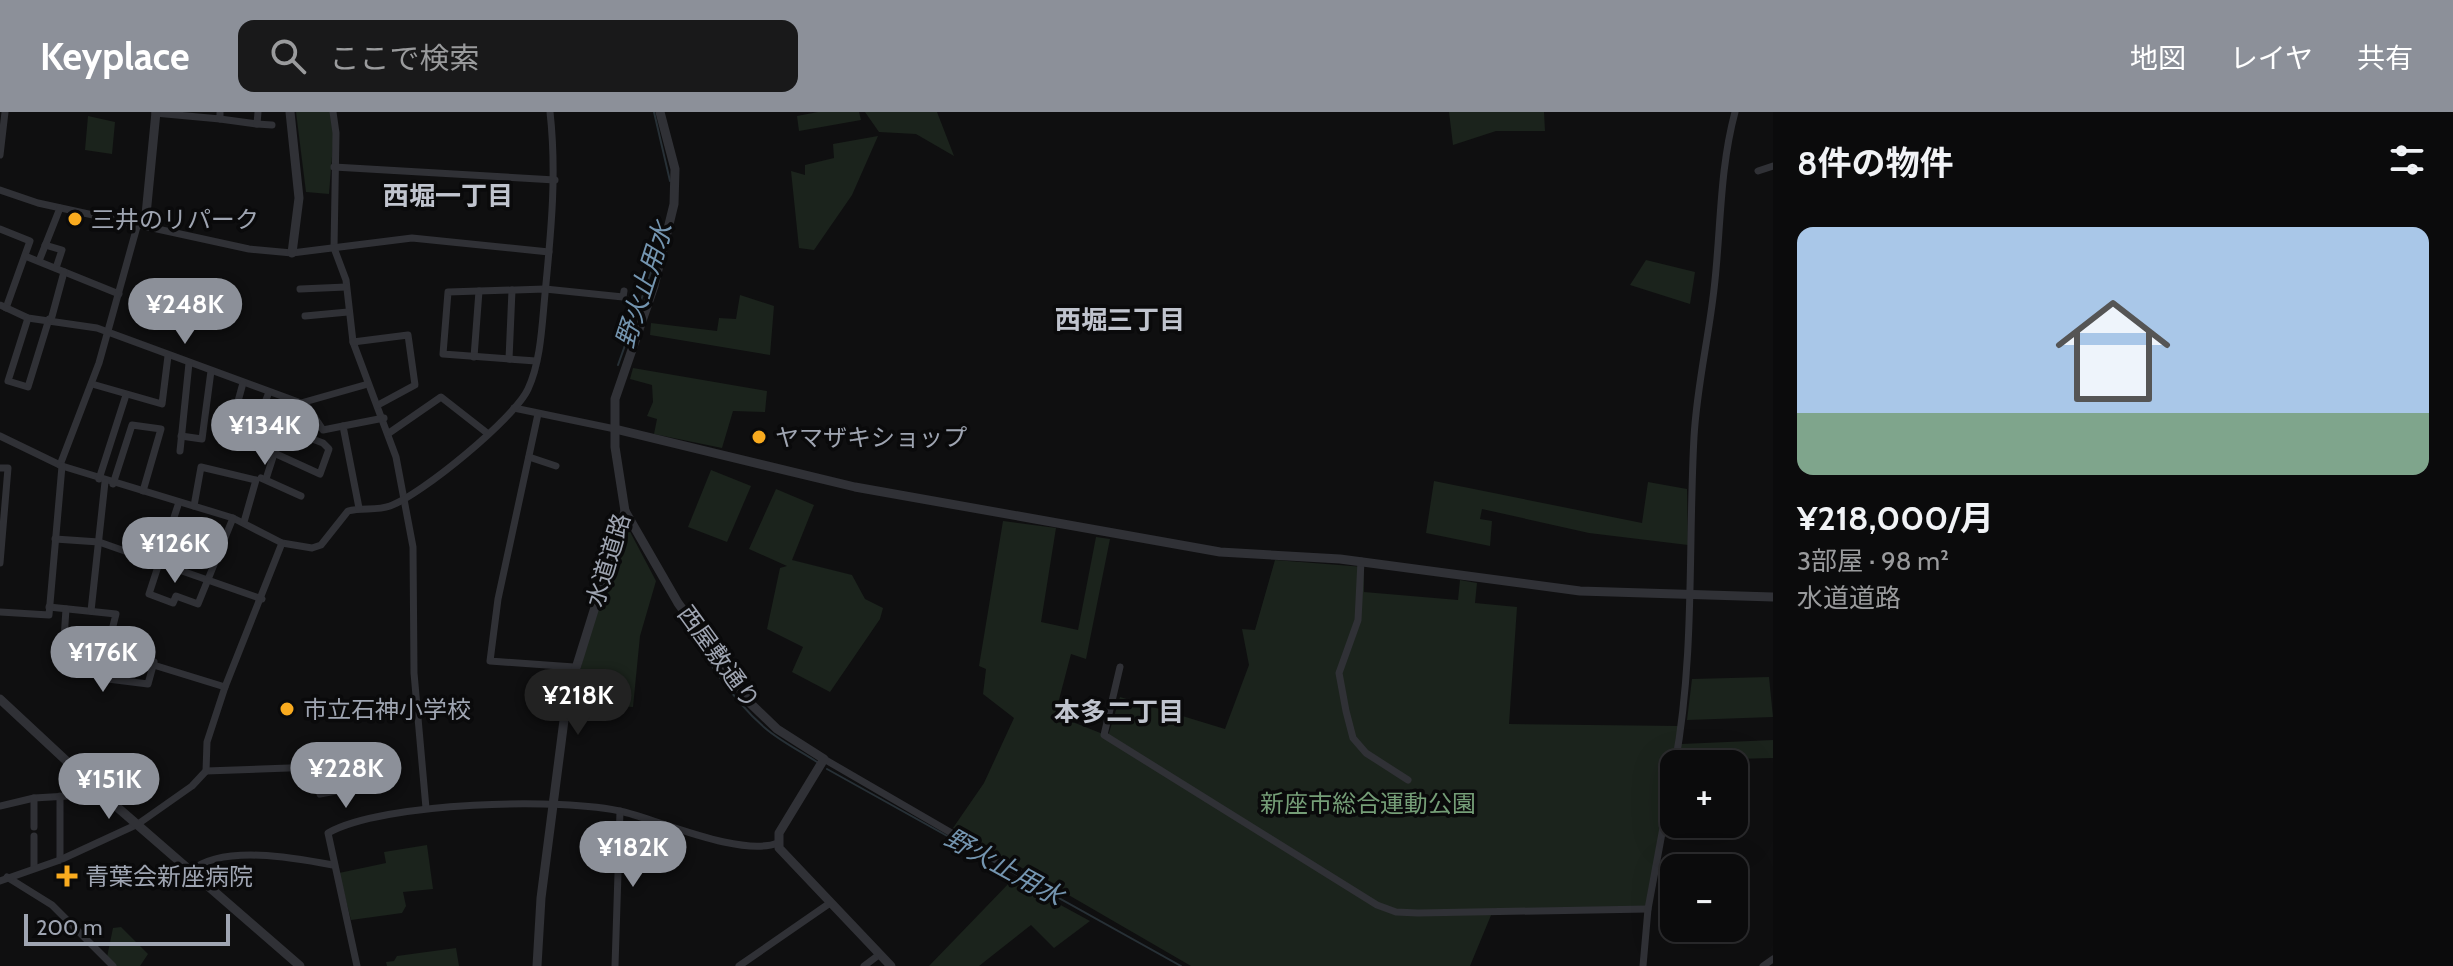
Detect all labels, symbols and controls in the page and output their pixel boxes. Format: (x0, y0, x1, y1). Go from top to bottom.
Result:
search box (238, 20, 798, 92)
text: Keyplace (40, 33, 190, 80)
icon: search (266, 34, 310, 78)
text: ここで検索 (330, 40, 480, 77)
text: 地図 (2130, 41, 2186, 75)
text: レイヤ (2230, 41, 2313, 75)
text: 共有 (2357, 41, 2413, 75)
icon: filters (2385, 138, 2429, 182)
text: 8件の物件 (1797, 142, 1954, 184)
district label: 西堀一丁目 (383, 180, 513, 212)
place label: 三井のリパーク (91, 205, 259, 234)
marker: 三井のリパーク (66, 210, 84, 228)
water label: 野火止用水 (609, 215, 680, 352)
pin: ¥248K (129, 278, 241, 346)
icon: home (2041, 279, 2185, 423)
text: ¥248K (146, 288, 224, 320)
district label: 西堀三丁目 (1055, 304, 1185, 336)
pin: ¥134K (209, 399, 321, 467)
text: ¥134K (229, 409, 301, 441)
place label: ヤマザキショップ (775, 423, 967, 452)
marker: ヤマザキショップ (750, 428, 768, 446)
text: ¥218,000/月 (1797, 497, 1994, 539)
street label: 水道道路 (580, 510, 636, 610)
pin: ¥126K (119, 517, 231, 585)
text: ¥126K (140, 527, 210, 559)
text: 3部屋 · 98 m² (1797, 545, 1949, 577)
text: 水道道路 (1797, 582, 1901, 614)
street label: 西屋敷通り (672, 600, 766, 714)
pin: ¥176K (47, 626, 159, 694)
text: ¥176K (69, 636, 137, 668)
pin: ¥218K (522, 669, 634, 737)
text: ¥218K (542, 679, 614, 711)
place label: 市立石神小学校 (303, 695, 471, 724)
district label: 本多二丁目 (1054, 696, 1184, 728)
marker: 市立石神小学校 (278, 700, 296, 718)
pin: ¥228K (290, 742, 402, 810)
map controls (1660, 750, 1748, 942)
button: + (1660, 750, 1748, 838)
text: ¥228K (308, 752, 384, 784)
pin: ¥151K (53, 753, 165, 821)
text: ¥151K (76, 763, 142, 795)
park label: 新座市総合運動公園 (1260, 789, 1476, 818)
pin: ¥182K (577, 821, 689, 889)
water label: 野火止用水 (939, 821, 1071, 914)
text: ¥182K (597, 831, 669, 863)
button: − (1660, 854, 1748, 942)
place label: 青葉会新座病院 (85, 862, 253, 891)
marker: 青葉会新座病院 (56, 865, 78, 887)
scale bar (24, 910, 230, 946)
text: 200 m (36, 914, 102, 941)

